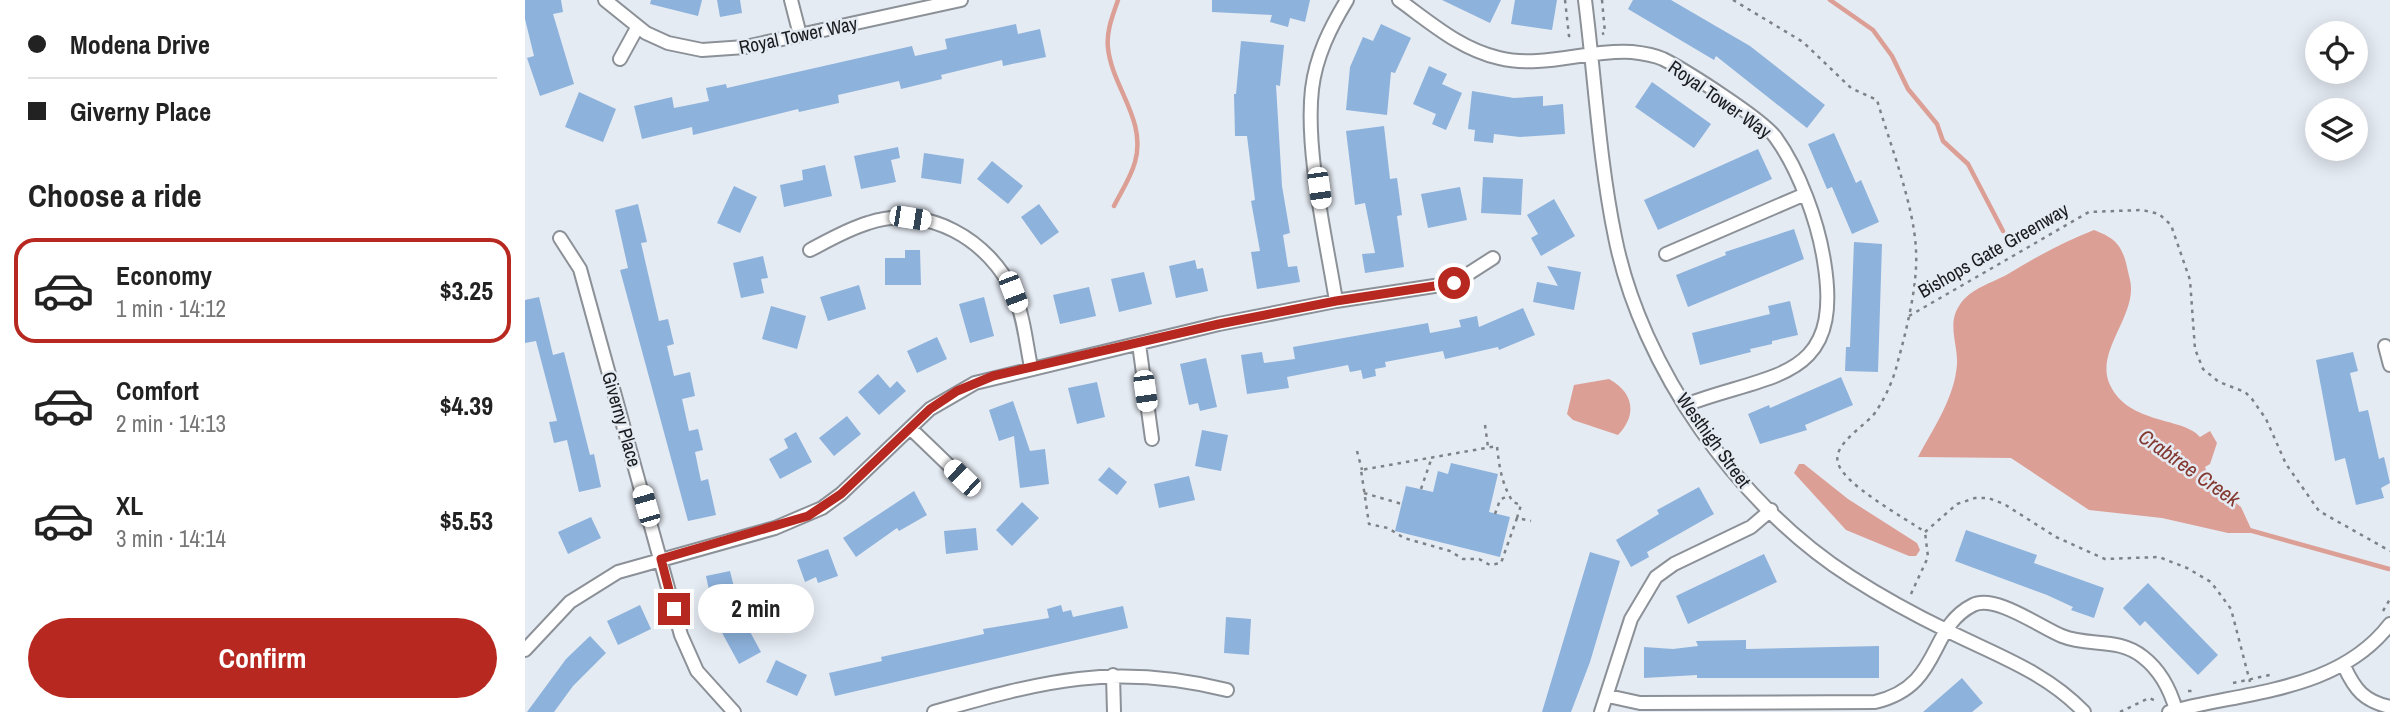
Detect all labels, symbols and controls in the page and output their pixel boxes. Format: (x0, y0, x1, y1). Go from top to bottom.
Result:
street label: Royal Tower Way (736, 10, 860, 60)
map controls (2305, 21, 2368, 161)
button: locate (2305, 21, 2368, 84)
text: Modena Drive (70, 27, 210, 62)
street label: Royal Tower Way (1663, 54, 1777, 144)
text: Giverny Place (70, 94, 211, 129)
button: layers (2305, 98, 2368, 161)
car (1306, 166, 1333, 210)
text: Choose a ride (28, 174, 202, 217)
street label: Bishops Gate Greenway (1913, 196, 2073, 304)
car (888, 204, 933, 232)
text: Economy (116, 258, 212, 293)
icon: car (32, 259, 95, 322)
route start (1438, 267, 1470, 299)
car (996, 269, 1031, 315)
text: $3.25 (440, 273, 493, 308)
text: 1 min · 14:12 (116, 293, 226, 324)
street label: Giverny Place (596, 368, 648, 470)
car (1132, 369, 1159, 413)
text: Comfort (116, 373, 199, 408)
icon: car (32, 374, 95, 437)
street label: Westhigh Street (1671, 387, 1758, 493)
text: $4.39 (440, 388, 493, 423)
text: 2 min · 14:13 (116, 408, 226, 439)
water label: Crabtree Creek (2133, 422, 2247, 514)
car (940, 456, 985, 500)
car (631, 483, 662, 529)
text: XL (116, 488, 143, 523)
icon: car (32, 489, 95, 552)
text: $5.53 (440, 503, 493, 538)
text: 3 min · 14:14 (116, 523, 226, 554)
callout: 2 min (699, 584, 814, 634)
route end (658, 593, 690, 625)
text: 2 min (731, 593, 781, 624)
button: Confirm (28, 618, 497, 698)

